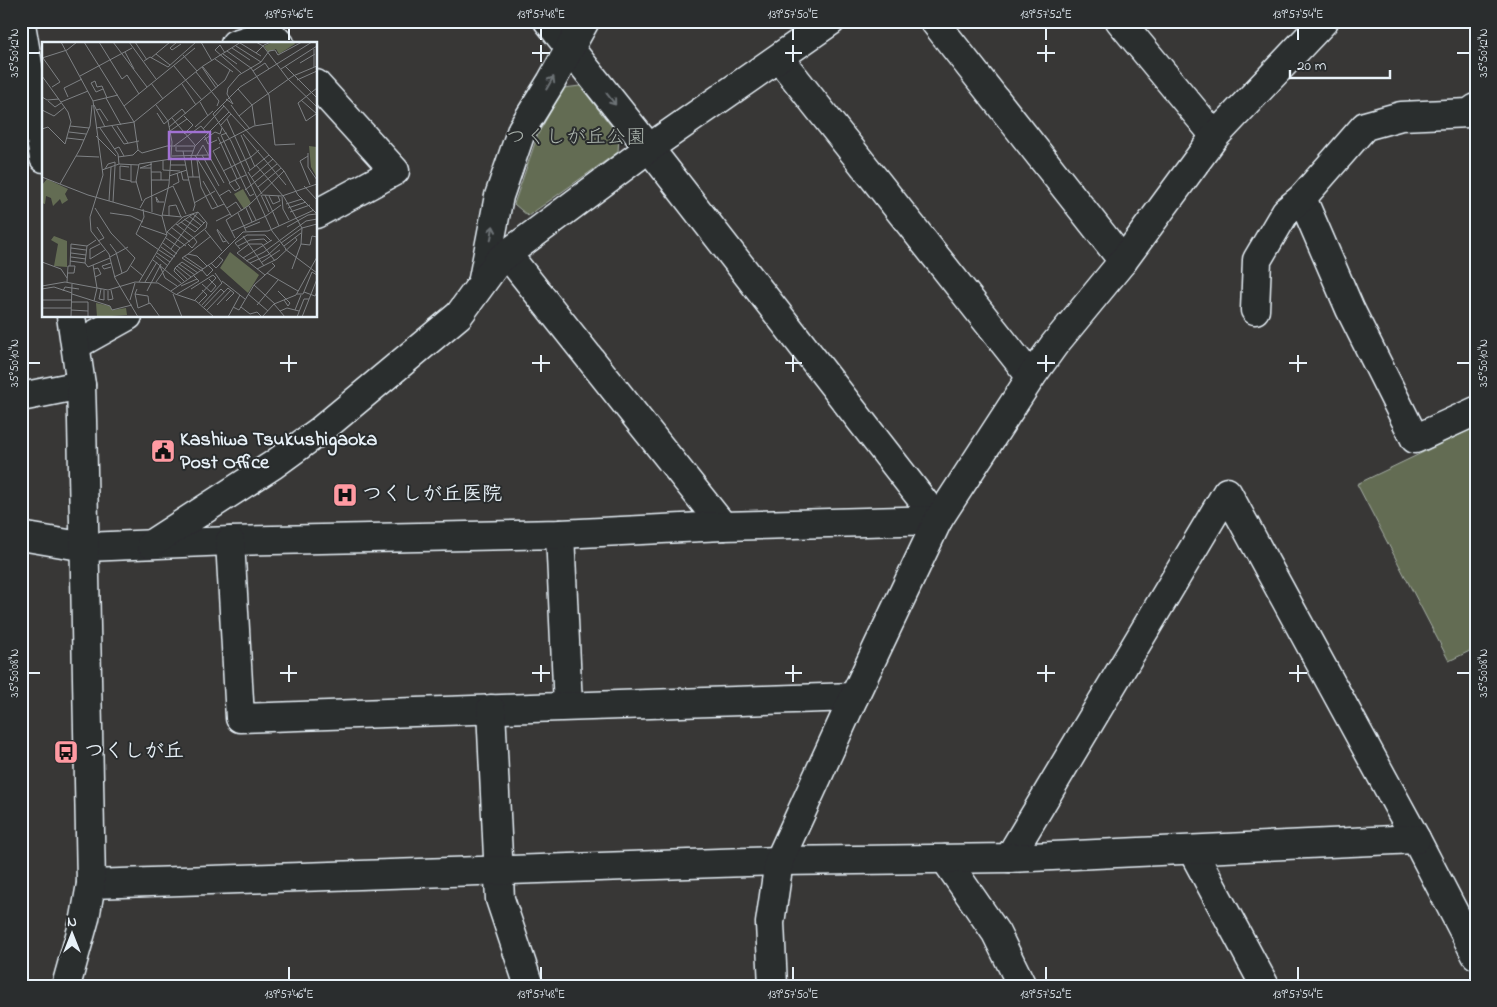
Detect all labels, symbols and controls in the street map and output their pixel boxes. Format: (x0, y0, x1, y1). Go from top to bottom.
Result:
text: 139°57'46"E (265, 6, 313, 24)
text: 139°57'48"E (517, 6, 565, 24)
text: 139°57'50"E (768, 6, 818, 24)
text: 139°57'52"E (1020, 6, 1072, 24)
text: 139°57'54"E (1273, 6, 1323, 24)
text: 35°50'12"N (6, 28, 24, 78)
text: 35°50'12"N (1475, 28, 1493, 78)
inset map (42, 42, 318, 318)
scale bar (1290, 48, 1390, 80)
text: 20 m (1297, 55, 1327, 77)
one-way arrow (546, 76, 556, 91)
one-way arrow (605, 92, 616, 105)
park label: つくしが丘公園 (506, 124, 646, 153)
one-way arrow (487, 225, 497, 241)
text: 35°50'10"N (6, 339, 24, 387)
text: 35°50'10"N (1475, 339, 1493, 387)
place label: Kashiwa Tsukushigaoka Post Office (180, 426, 377, 478)
public building icon: Kashiwa Tsukushigaoka Post Office (150, 438, 176, 464)
place label: つくしが丘医院 (362, 481, 502, 510)
hospital icon: つくしが丘医院 (332, 482, 358, 508)
text: 35°50'08"N (6, 649, 24, 697)
text: 35°50'08"N (1475, 649, 1493, 697)
place label: つくしが丘 (84, 738, 184, 767)
bus stop icon: つくしが丘 (53, 739, 79, 765)
north arrow (48, 910, 98, 960)
text: N (67, 912, 77, 933)
text: 139°57'46"E (265, 986, 313, 1004)
text: 139°57'48"E (517, 986, 565, 1004)
text: 139°57'50"E (768, 986, 818, 1004)
text: 139°57'52"E (1020, 986, 1072, 1004)
text: 139°57'54"E (1273, 986, 1323, 1004)

